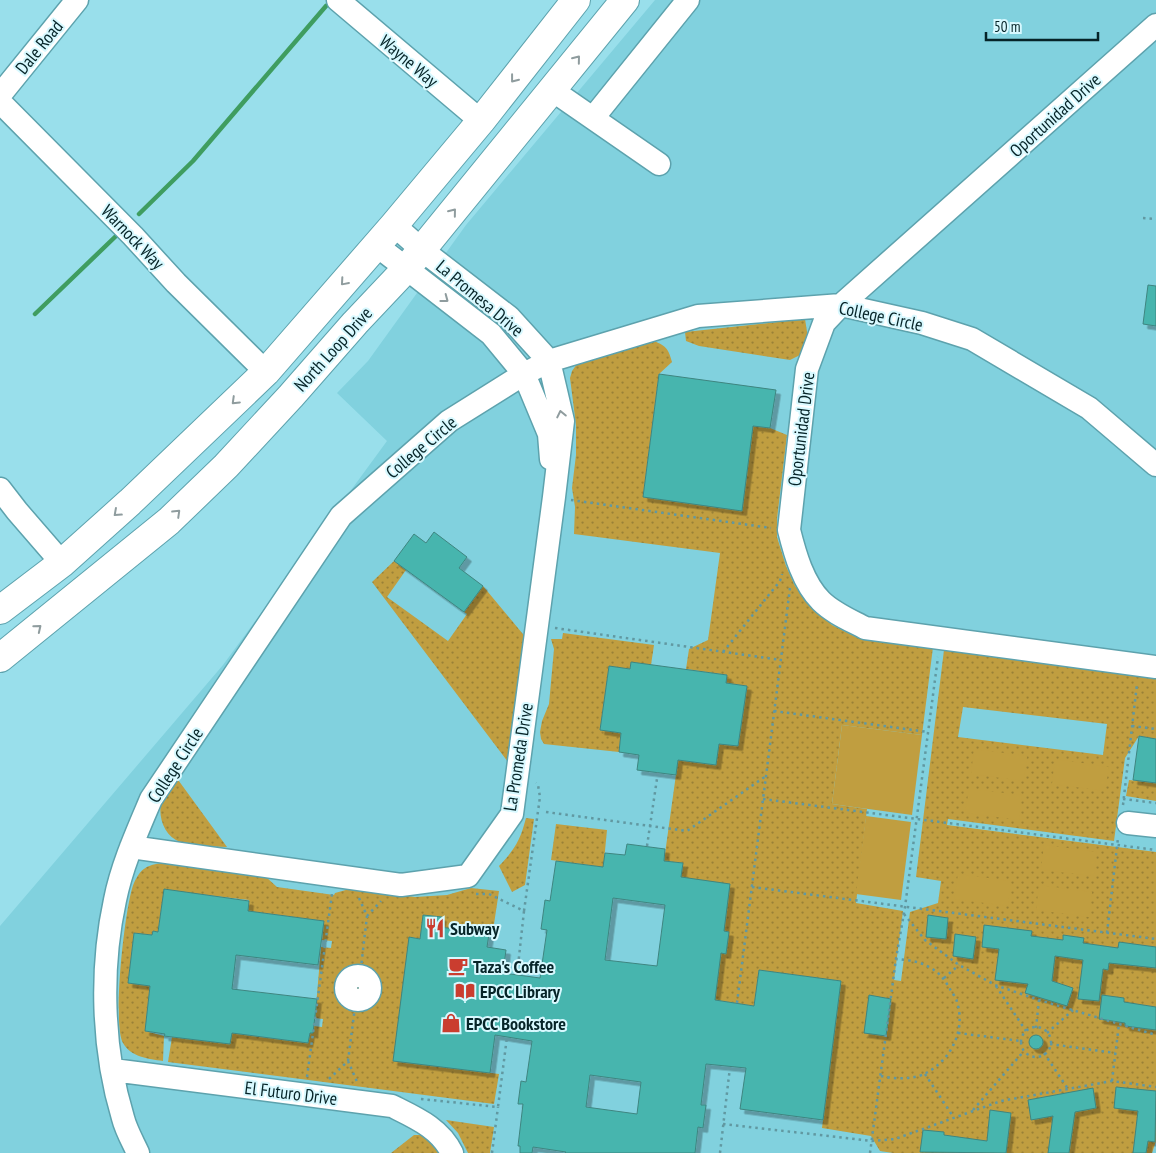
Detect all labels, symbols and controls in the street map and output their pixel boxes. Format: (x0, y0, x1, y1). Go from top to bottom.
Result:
scale bar (986, 10, 1098, 42)
street label: Dale Road (10, 15, 68, 79)
text: 50 m (994, 17, 1020, 36)
street label: Wayne Way (375, 30, 443, 92)
one-way arrow (572, 55, 581, 64)
street label: Oportunidad Drive (1005, 68, 1105, 162)
one-way arrow (510, 74, 519, 83)
street label: Warnock Way (97, 200, 170, 274)
one-way arrow (447, 209, 455, 218)
street label: La Promesa Drive (431, 255, 529, 341)
one-way arrow (341, 276, 350, 285)
one-way arrow (439, 293, 448, 301)
street label: College Circle (837, 296, 925, 336)
street label: North Loop Drive (289, 302, 377, 396)
street label: Oportunidad Drive (783, 371, 819, 487)
one-way arrow (231, 395, 240, 404)
one-way arrow (556, 410, 567, 419)
street label: College Circle (381, 411, 461, 483)
one-way arrow (114, 508, 123, 517)
one-way arrow (171, 510, 180, 519)
one-way arrow (32, 625, 41, 633)
street label: La Promeda Drive (498, 701, 538, 813)
street label: College Circle (142, 723, 208, 807)
restaurant icon: Subway (424, 917, 446, 939)
place label: Subway (450, 917, 500, 940)
cafe icon: Taza's Coffee (447, 955, 469, 977)
place label: Taza's Coffee (473, 955, 554, 978)
library icon: EPCC Library (454, 980, 476, 1002)
place label: EPCC Library (480, 980, 561, 1003)
shop icon: EPCC Bookstore (440, 1012, 462, 1034)
place label: EPCC Bookstore (466, 1012, 566, 1035)
street label: El Futuro Drive (243, 1076, 339, 1110)

